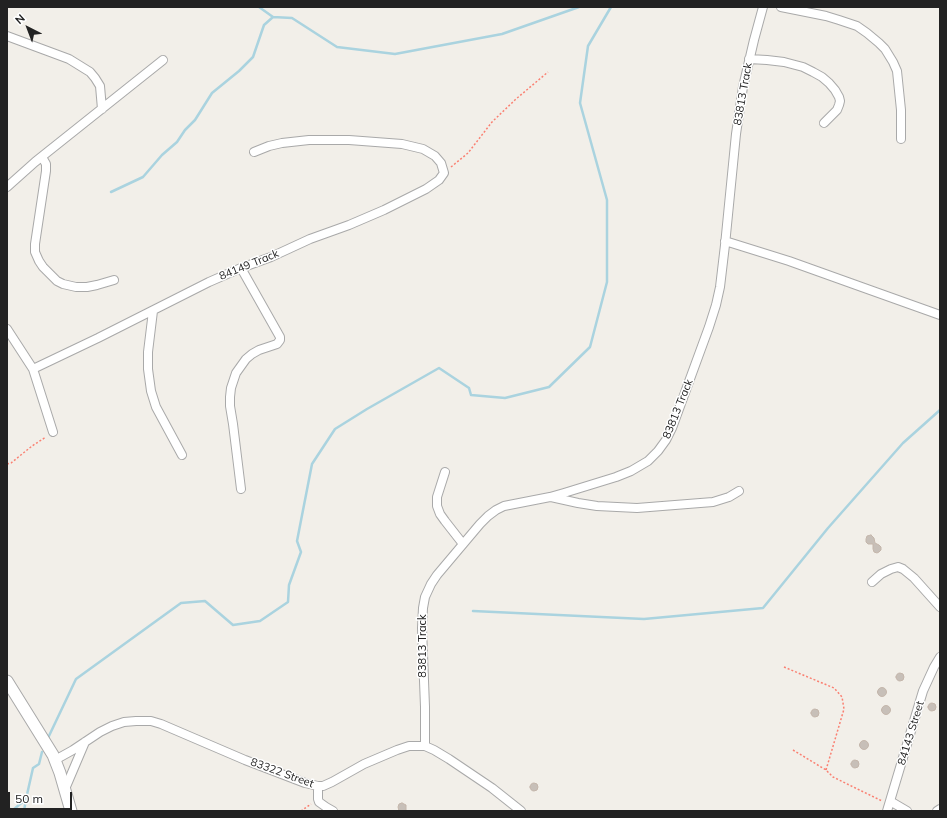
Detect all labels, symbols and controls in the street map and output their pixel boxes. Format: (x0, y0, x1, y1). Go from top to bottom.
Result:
north arrow (8, 8, 48, 48)
text: N (12, 11, 28, 27)
street label: 83813 Track (731, 62, 755, 126)
street label: 84149 Track (217, 247, 281, 283)
street label: 83813 Track (660, 377, 696, 441)
street label: 83813 Track (416, 614, 430, 678)
street label: 84143 Street (895, 699, 927, 767)
street label: 83322 Street (249, 755, 315, 791)
scale bar (10, 784, 74, 810)
text: 50 m (15, 791, 43, 806)

